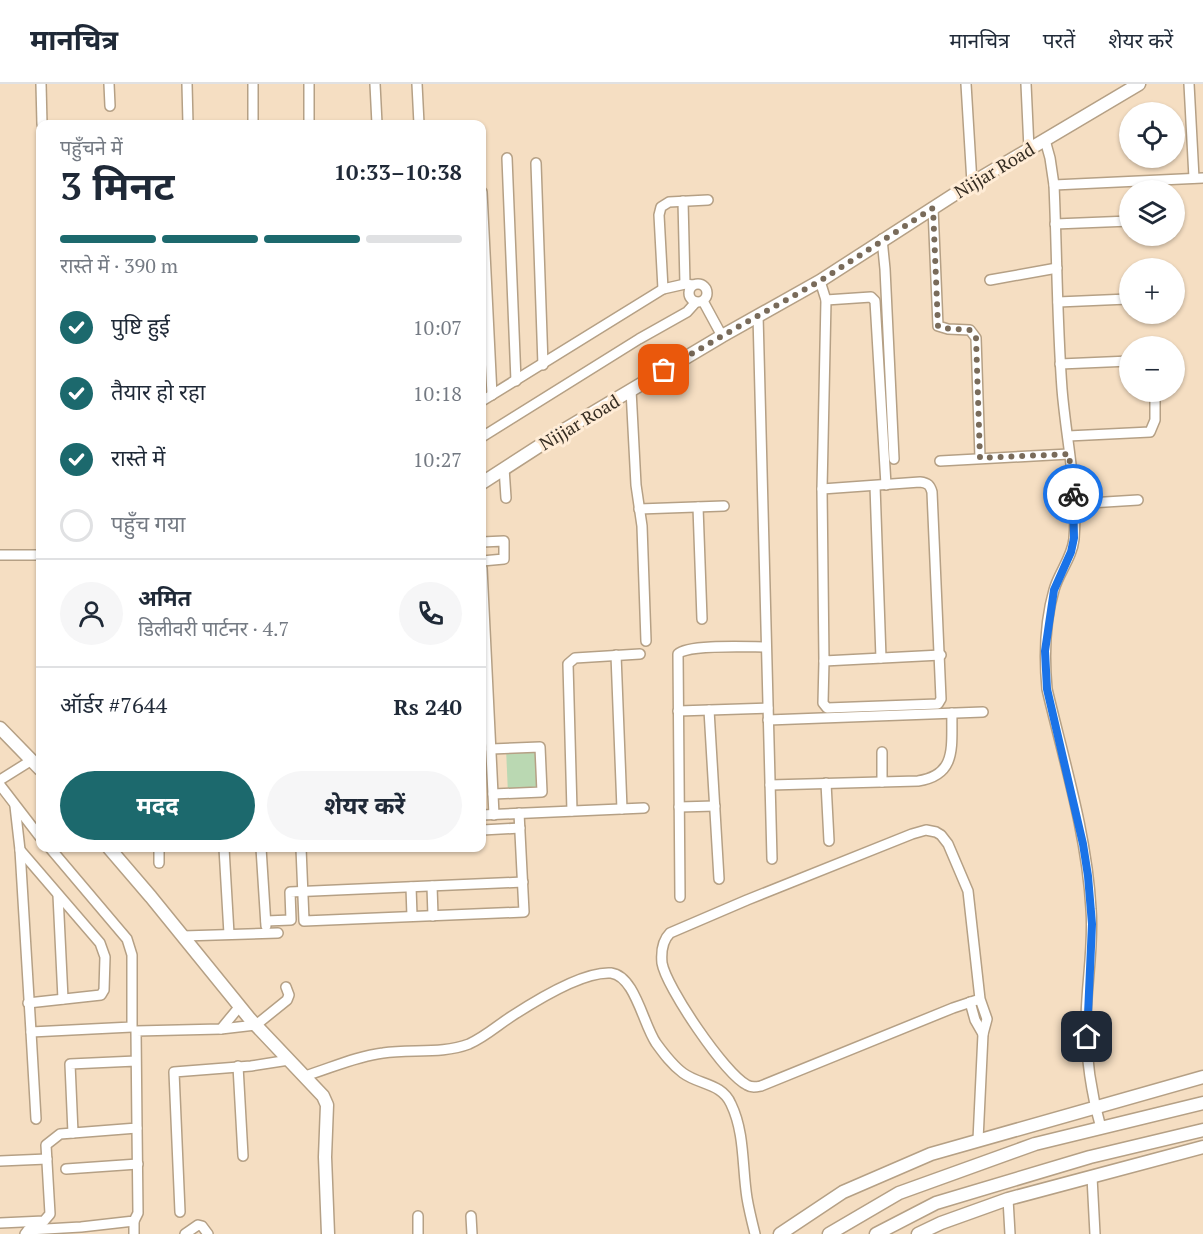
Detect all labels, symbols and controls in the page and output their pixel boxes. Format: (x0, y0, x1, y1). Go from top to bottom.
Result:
text: मानचित्र (30, 21, 118, 58)
text: मानचित्र (950, 26, 1010, 54)
text: परतें (1043, 26, 1075, 54)
text: शेयर करें (1108, 26, 1173, 54)
map controls (1119, 102, 1185, 402)
button: locate (1119, 102, 1185, 168)
text: पहुँचने में (60, 134, 123, 161)
street label: Nijjar Road (949, 137, 1039, 203)
text: 10:33–10:38 (334, 157, 462, 186)
text: 3 मिनट (60, 159, 174, 211)
button: layers (1119, 180, 1185, 246)
text: रास्ते में · 390 m (60, 252, 178, 279)
button: + (1119, 258, 1185, 324)
icon: check (60, 311, 93, 344)
text: पुष्टि हुई (111, 311, 170, 340)
text: 10:07 (413, 314, 462, 341)
button: − (1119, 336, 1185, 402)
pin (638, 344, 689, 395)
icon: bag (647, 353, 680, 386)
icon: check (60, 377, 93, 410)
text: तैयार हो रहा (111, 377, 205, 406)
text: 10:18 (413, 380, 462, 407)
street label: Nijjar Road (534, 389, 624, 455)
icon: check (60, 443, 93, 476)
text: रास्ते में (111, 443, 165, 472)
text: 10:27 (413, 446, 462, 473)
courier (1043, 464, 1103, 524)
icon: bike (1057, 478, 1090, 511)
text: पहुँच गया (111, 509, 185, 538)
button: person (60, 582, 123, 645)
button: phone (399, 582, 462, 645)
text: अमित (138, 583, 191, 612)
text: डिलीवरी पार्टनर · 4.7 (138, 615, 289, 642)
text: ऑर्डर #7644 (60, 690, 167, 719)
text: Rs 240 (393, 692, 462, 721)
button: मदद (60, 771, 255, 840)
button: शेयर करें (267, 771, 462, 840)
pin (1061, 1011, 1112, 1062)
icon: home (1070, 1020, 1103, 1053)

